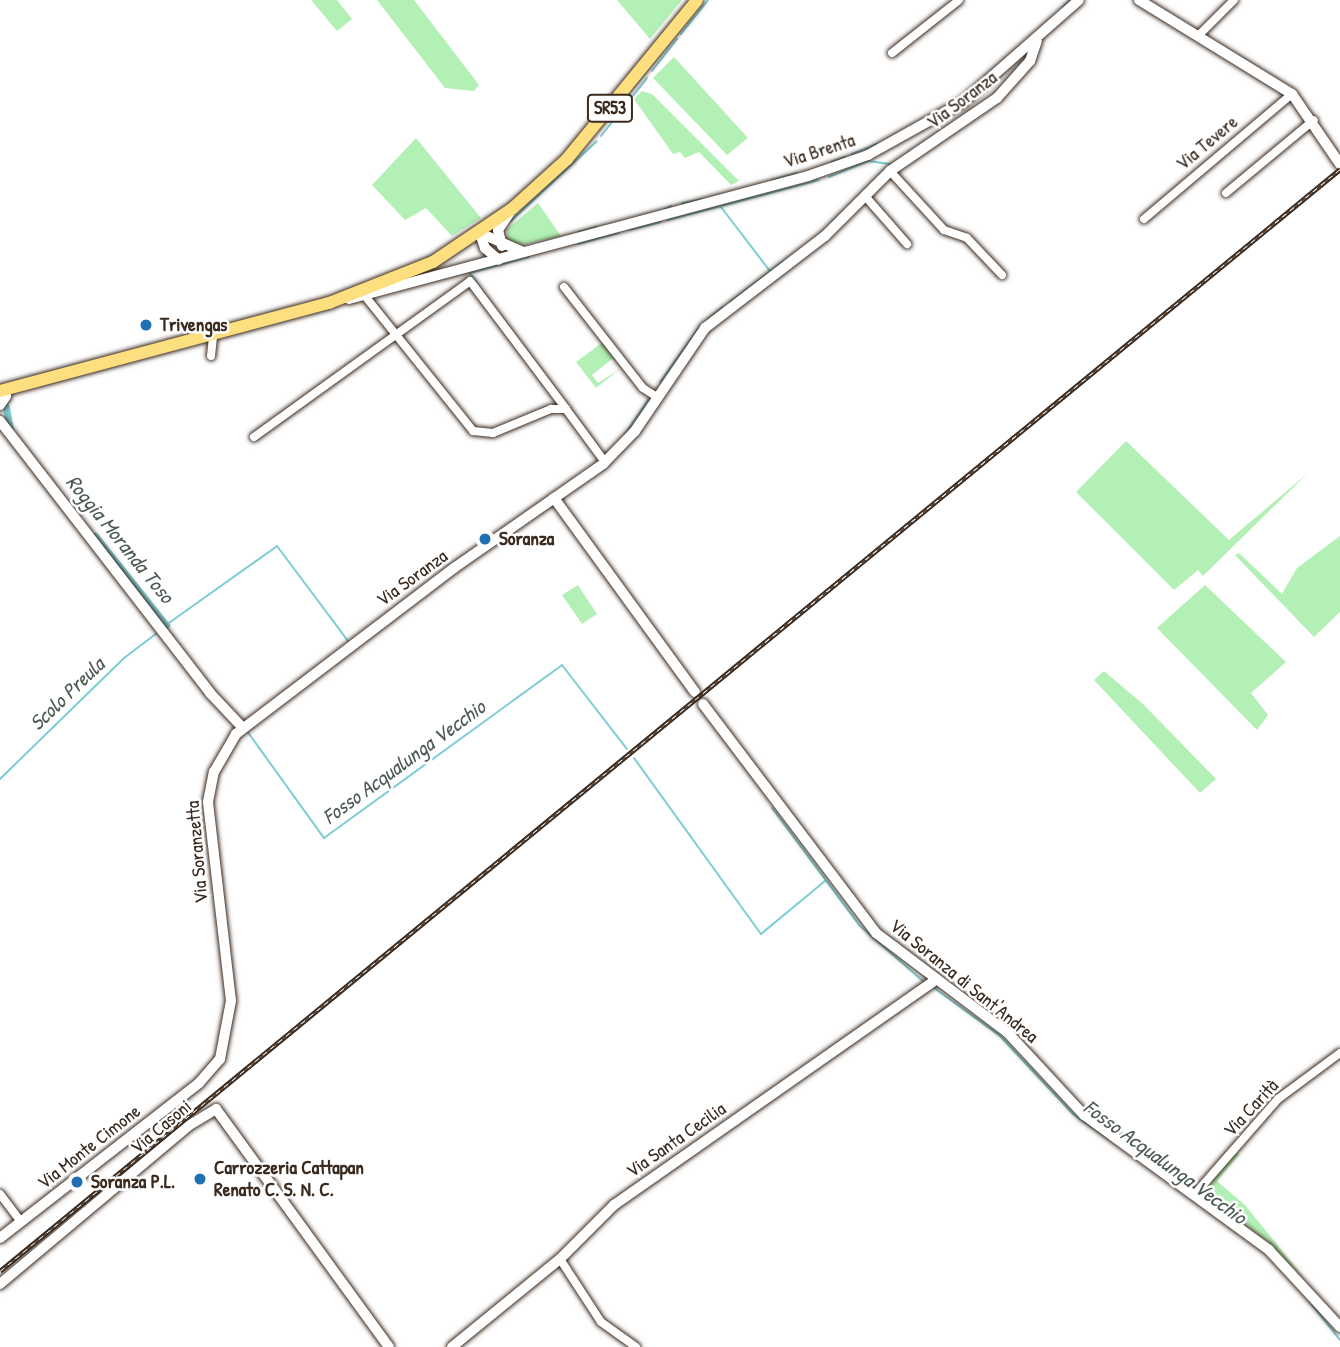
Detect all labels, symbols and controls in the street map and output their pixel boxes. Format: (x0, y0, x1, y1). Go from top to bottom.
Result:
street label: Via Soranza (922, 66, 1002, 134)
road number: SR53 (586, 94, 634, 122)
street label: Via Tevere (1172, 111, 1242, 175)
street label: Via Brenta (780, 129, 858, 173)
place label: Trivengas (160, 314, 227, 336)
marker: Trivengas (138, 317, 154, 333)
water label: Roggia Moranda Toso (61, 470, 179, 608)
place label: Soranza (499, 528, 554, 550)
marker: Soranza (477, 531, 493, 547)
street label: Via Soranza (372, 545, 452, 611)
water label: Scolo Preula (24, 652, 110, 736)
water label: Fosso Acqualunga Vecchio (318, 695, 490, 829)
street label: Via Soranzetta (181, 800, 213, 904)
street label: Via Soranza di Sant'Andrea (885, 914, 1043, 1048)
street label: Via Carità (1219, 1075, 1283, 1141)
street label: Via Casoni (126, 1095, 196, 1159)
water label: Fosso Acqualunga Vecchio (1079, 1095, 1251, 1229)
street label: Via Santa Cecilia (622, 1097, 730, 1183)
street label: Via Monte Cimone (33, 1100, 145, 1194)
place label: Carrozzeria Cattapan Renato C. S. N. C. (214, 1157, 364, 1201)
place label: Soranza P.L. (91, 1171, 175, 1193)
marker: Carrozzeria Cattapan Renato C. S. N. C. (192, 1171, 208, 1187)
marker: Soranza P.L. (69, 1174, 85, 1190)

